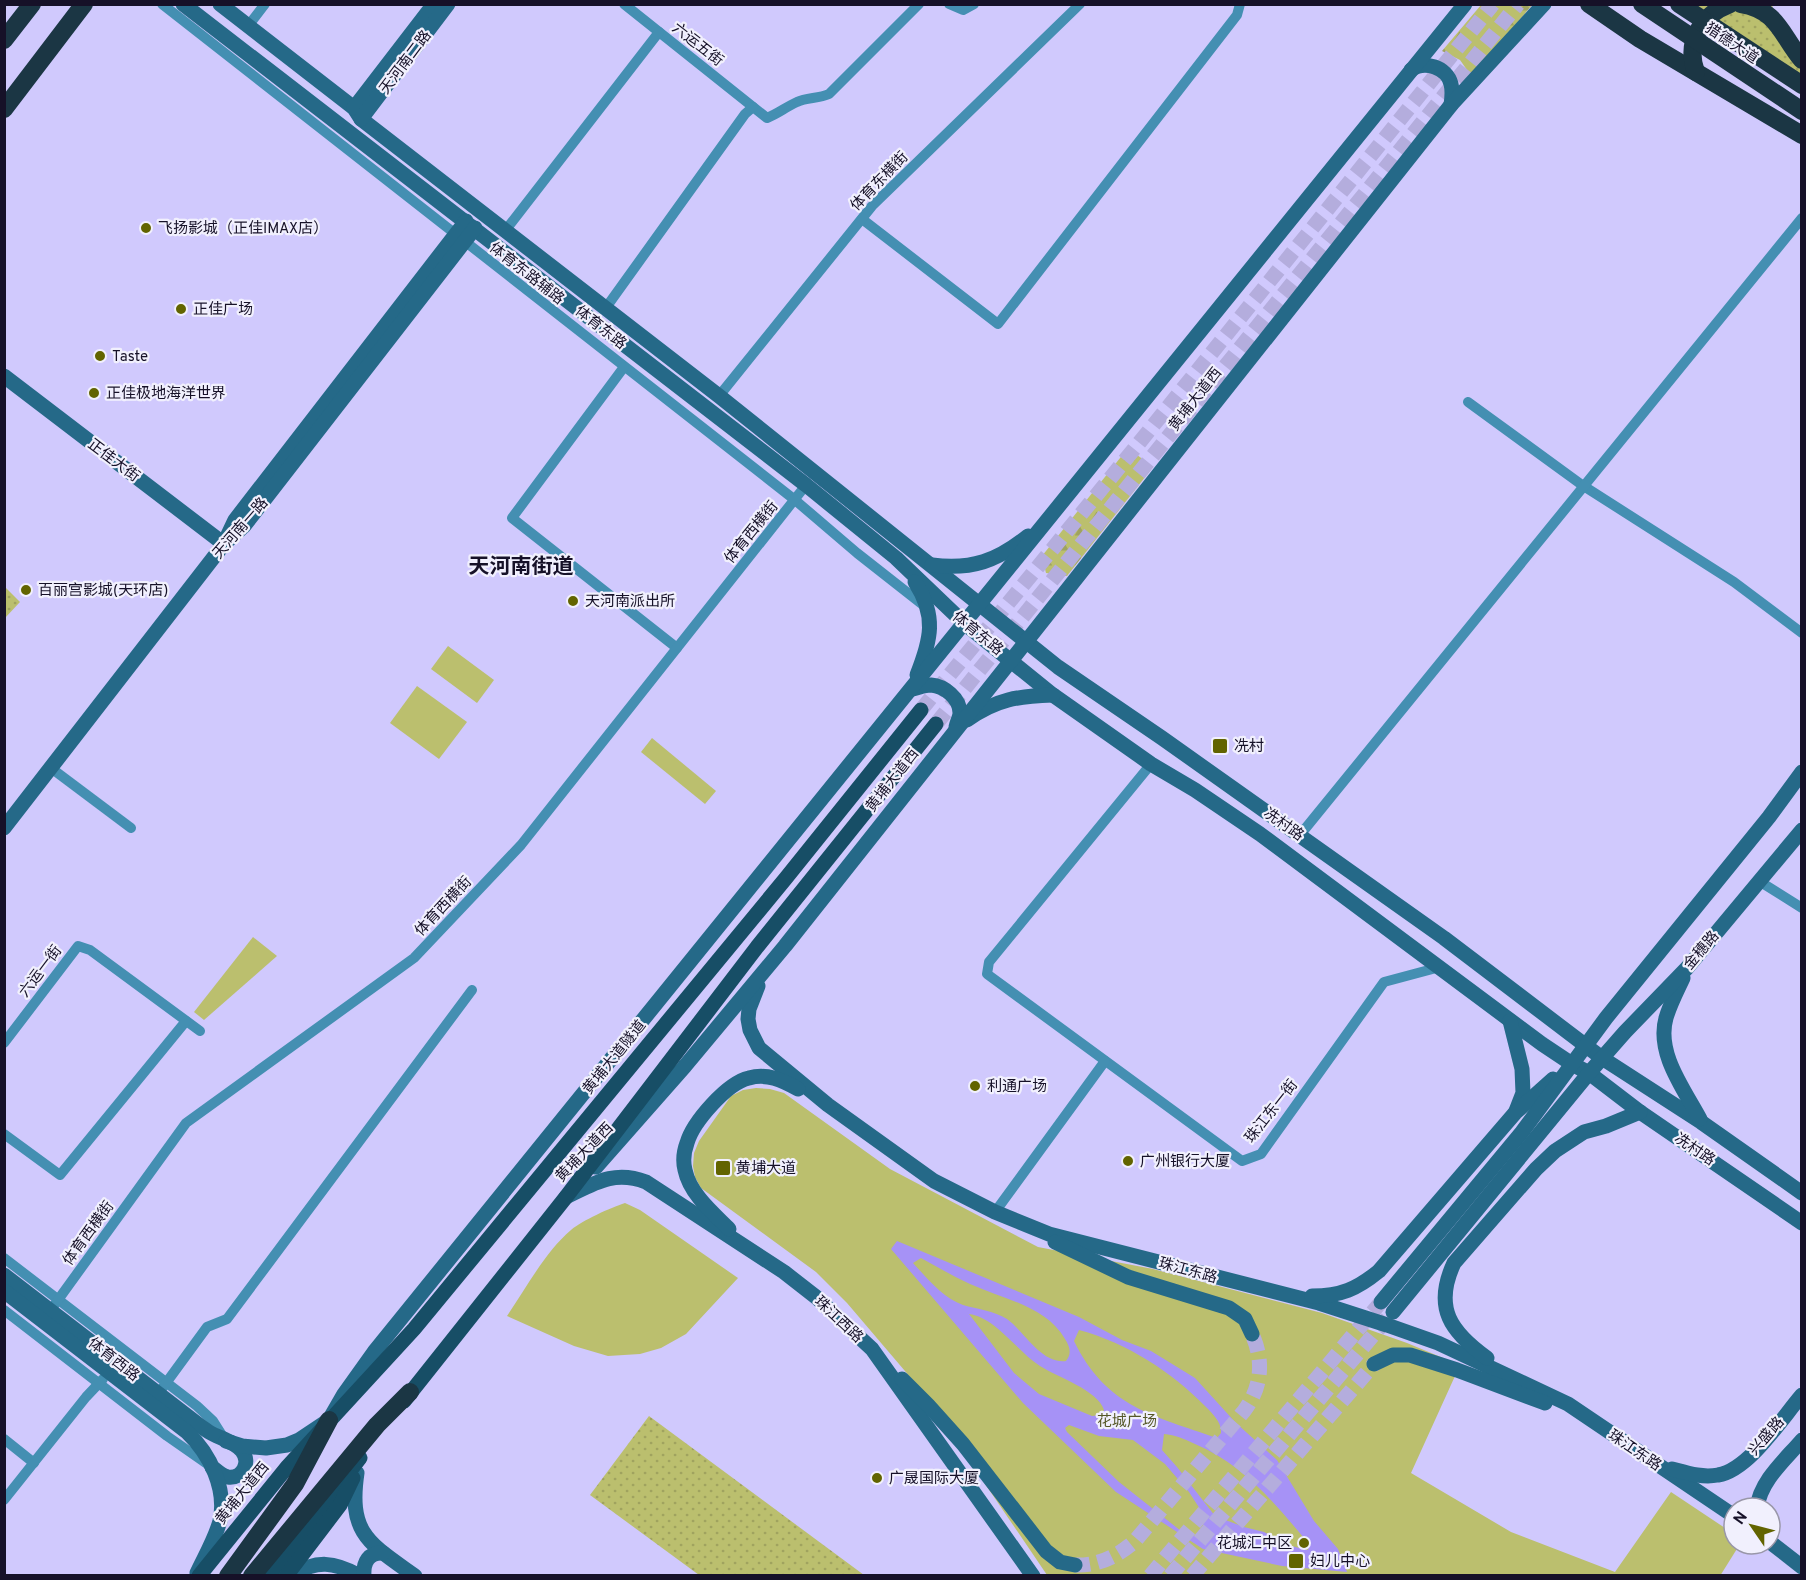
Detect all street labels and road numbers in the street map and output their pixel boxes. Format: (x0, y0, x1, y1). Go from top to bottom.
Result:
street label: 六运五街 (668, 19, 727, 71)
street label: 猎德大道 (1701, 19, 1762, 69)
street label: 天河南二路 (376, 27, 436, 99)
street label: 体育东横街 (847, 148, 913, 216)
street label: 体育东路辅路 (485, 239, 567, 309)
street label: 体育东路 (571, 302, 630, 354)
street label: 黄埔大道西 (1165, 364, 1227, 435)
street label: 正佳大街 (83, 436, 143, 487)
street label: 天河南一路 (209, 494, 273, 564)
street label: 体育西横街 (721, 498, 783, 568)
street label: 体育东路 (948, 608, 1006, 660)
street label: 黄埔大道西 (862, 745, 924, 816)
street label: 冼村路 (1259, 804, 1308, 846)
street label: 体育西横街 (412, 873, 477, 941)
street label: 金穗路 (1680, 928, 1724, 974)
street label: 六运一街 (16, 942, 67, 1002)
street label: 黄埔大道隧道 (579, 1016, 651, 1099)
street label: 珠江东一街 (1242, 1077, 1303, 1147)
street label: 黄埔大道西 (551, 1119, 618, 1187)
street label: 冼村路 (1670, 1129, 1719, 1171)
street label: 体育西横街 (59, 1198, 119, 1270)
street label: 珠江东路 (1156, 1255, 1219, 1288)
street label: 珠江西路 (810, 1293, 866, 1348)
street label: 体育西路 (84, 1334, 143, 1386)
street label: 兴盛路 (1744, 1413, 1789, 1460)
street label: 珠江东路 (1604, 1427, 1664, 1476)
street label: 黄埔大道西 (211, 1458, 274, 1529)

